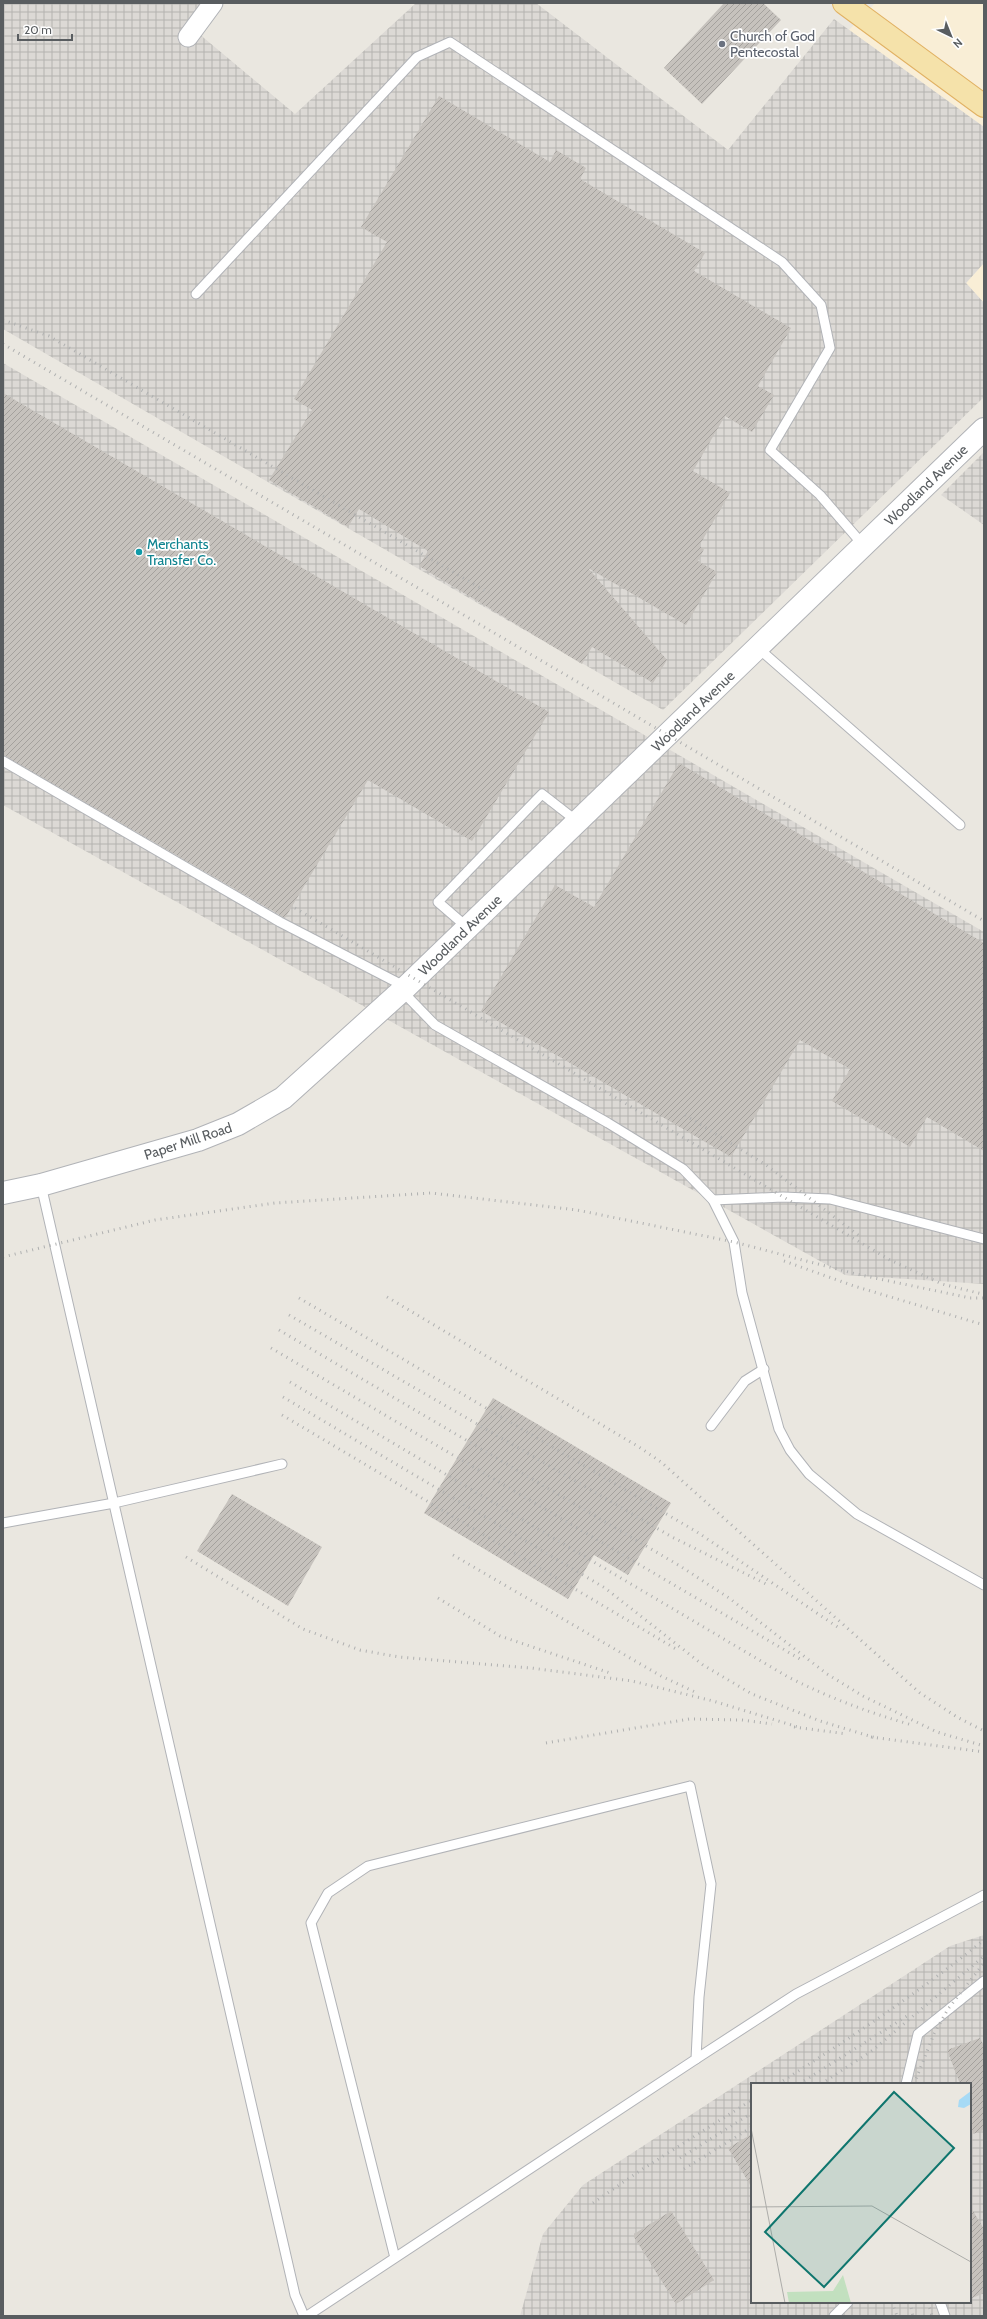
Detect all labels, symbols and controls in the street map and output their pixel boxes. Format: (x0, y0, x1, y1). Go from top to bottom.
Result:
scale bar (18, 16, 72, 42)
north arrow (931, 16, 971, 56)
text: 20 m (24, 22, 52, 37)
place label: Church of God Pentecostal (730, 27, 815, 61)
text: N (950, 36, 965, 51)
marker: Church of God Pentecostal (717, 39, 727, 49)
street label: Woodland Avenue (881, 441, 971, 529)
place label: Merchants Transfer Co. (147, 535, 216, 569)
marker: Merchants Transfer Co. (134, 547, 144, 557)
street label: Woodland Avenue (648, 667, 738, 755)
street label: Woodland Avenue (415, 891, 505, 979)
street label: Paper Mill Road (142, 1118, 234, 1164)
inset map (751, 2083, 971, 2303)

